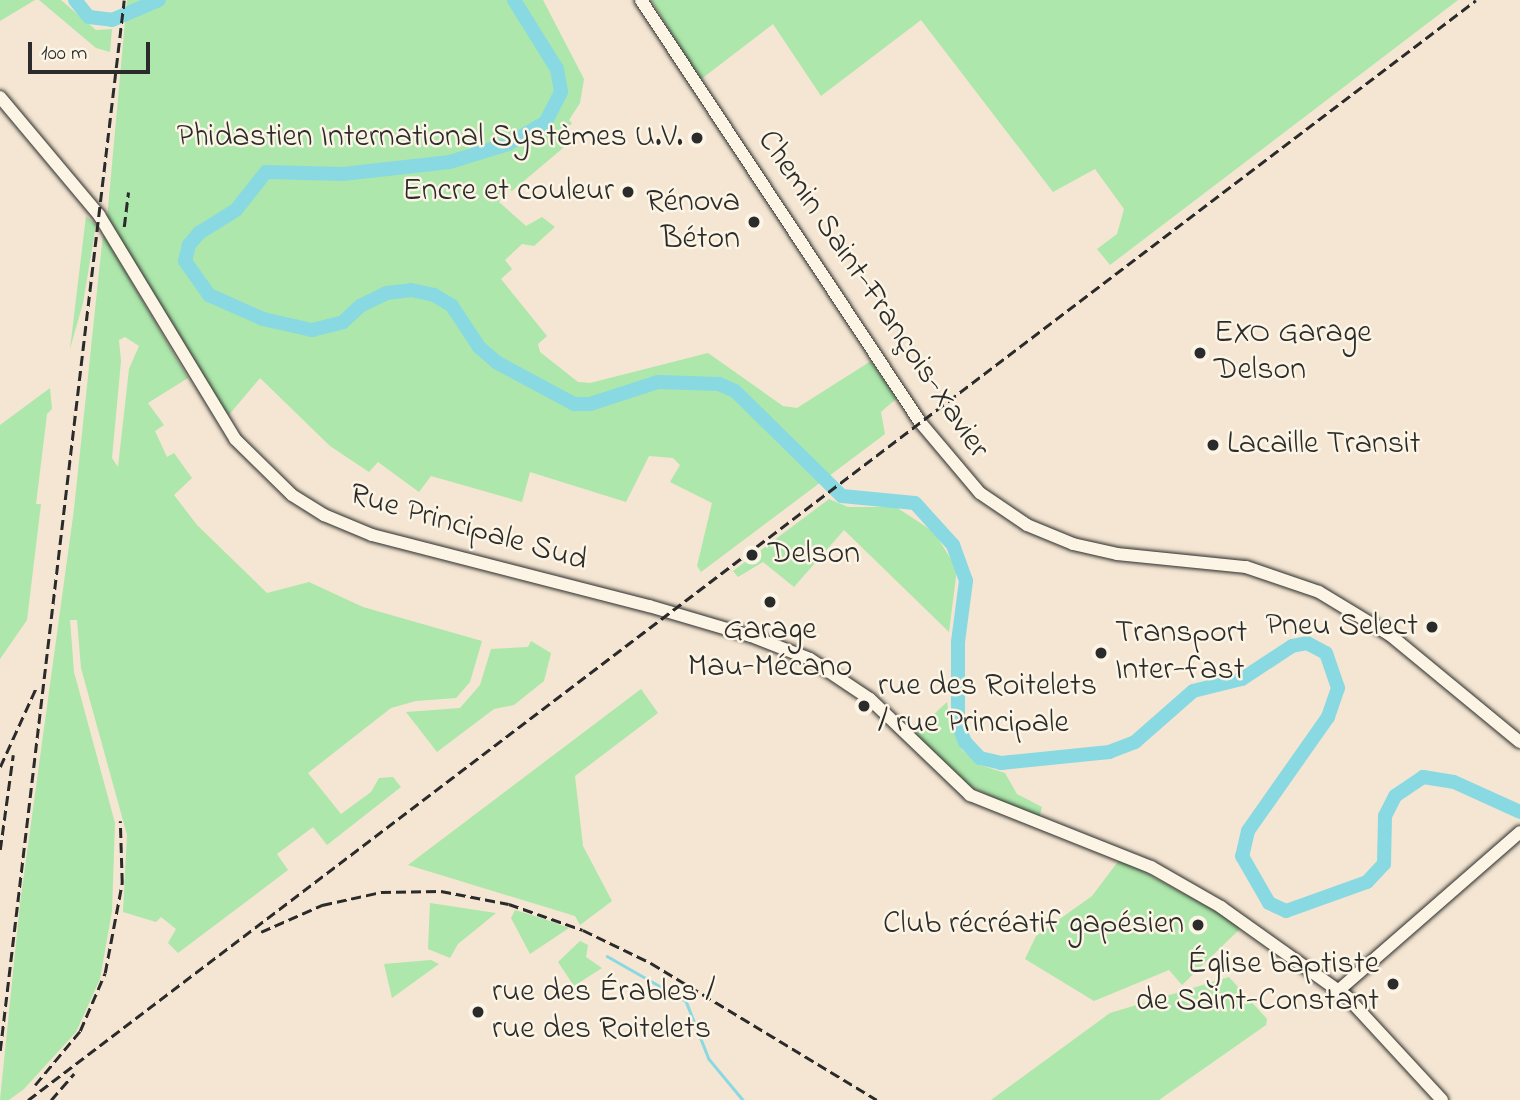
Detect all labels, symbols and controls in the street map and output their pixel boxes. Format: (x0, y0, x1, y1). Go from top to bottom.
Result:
scale bar (32, 28, 154, 72)
text: 100 m (41, 39, 87, 69)
place label: Phidastien International Systèmes U.V. (177, 119, 683, 157)
street label: Chemin Saint-François-Xavier (748, 124, 996, 466)
marker: Phidastien International Systèmes U.V. (689, 130, 705, 146)
place label: Encre et couleur (402, 173, 614, 211)
marker: Encre et couleur (620, 184, 636, 200)
place label: Rénova Béton (646, 185, 740, 260)
marker: Rénova Béton (746, 214, 762, 230)
place label: EXO Garage Delson (1214, 316, 1372, 391)
marker: EXO Garage Delson (1192, 345, 1208, 361)
place label: Lacaille Transit (1227, 426, 1421, 464)
marker: Lacaille Transit (1205, 437, 1221, 453)
street label: Rue Principale Sud (345, 477, 591, 581)
place label: Delson (768, 536, 860, 574)
marker: Delson (742, 545, 762, 565)
marker: Garage Mau-Mécano (762, 594, 778, 610)
place label: Pneu Select (1266, 608, 1418, 646)
place label: Garage Mau-Mécano (688, 613, 852, 688)
place label: Transport Inter-fast (1115, 616, 1247, 691)
marker: Pneu Select (1424, 619, 1440, 635)
marker: Transport Inter-fast (1093, 645, 1109, 661)
place label: rue des Roitelets / rue Principale (878, 669, 1097, 744)
marker: rue des Roitelets / rue Principale (856, 698, 872, 714)
place label: Club récréatif gapésien (883, 906, 1184, 944)
marker: Club récréatif gapésien (1190, 917, 1206, 933)
place label: Église baptiste de Saint-Constant (1136, 947, 1379, 1022)
place label: rue des Érables / rue des Roitelets (492, 975, 716, 1050)
marker: Église baptiste de Saint-Constant (1385, 976, 1401, 992)
marker: rue des Érables / rue des Roitelets (470, 1004, 486, 1020)

